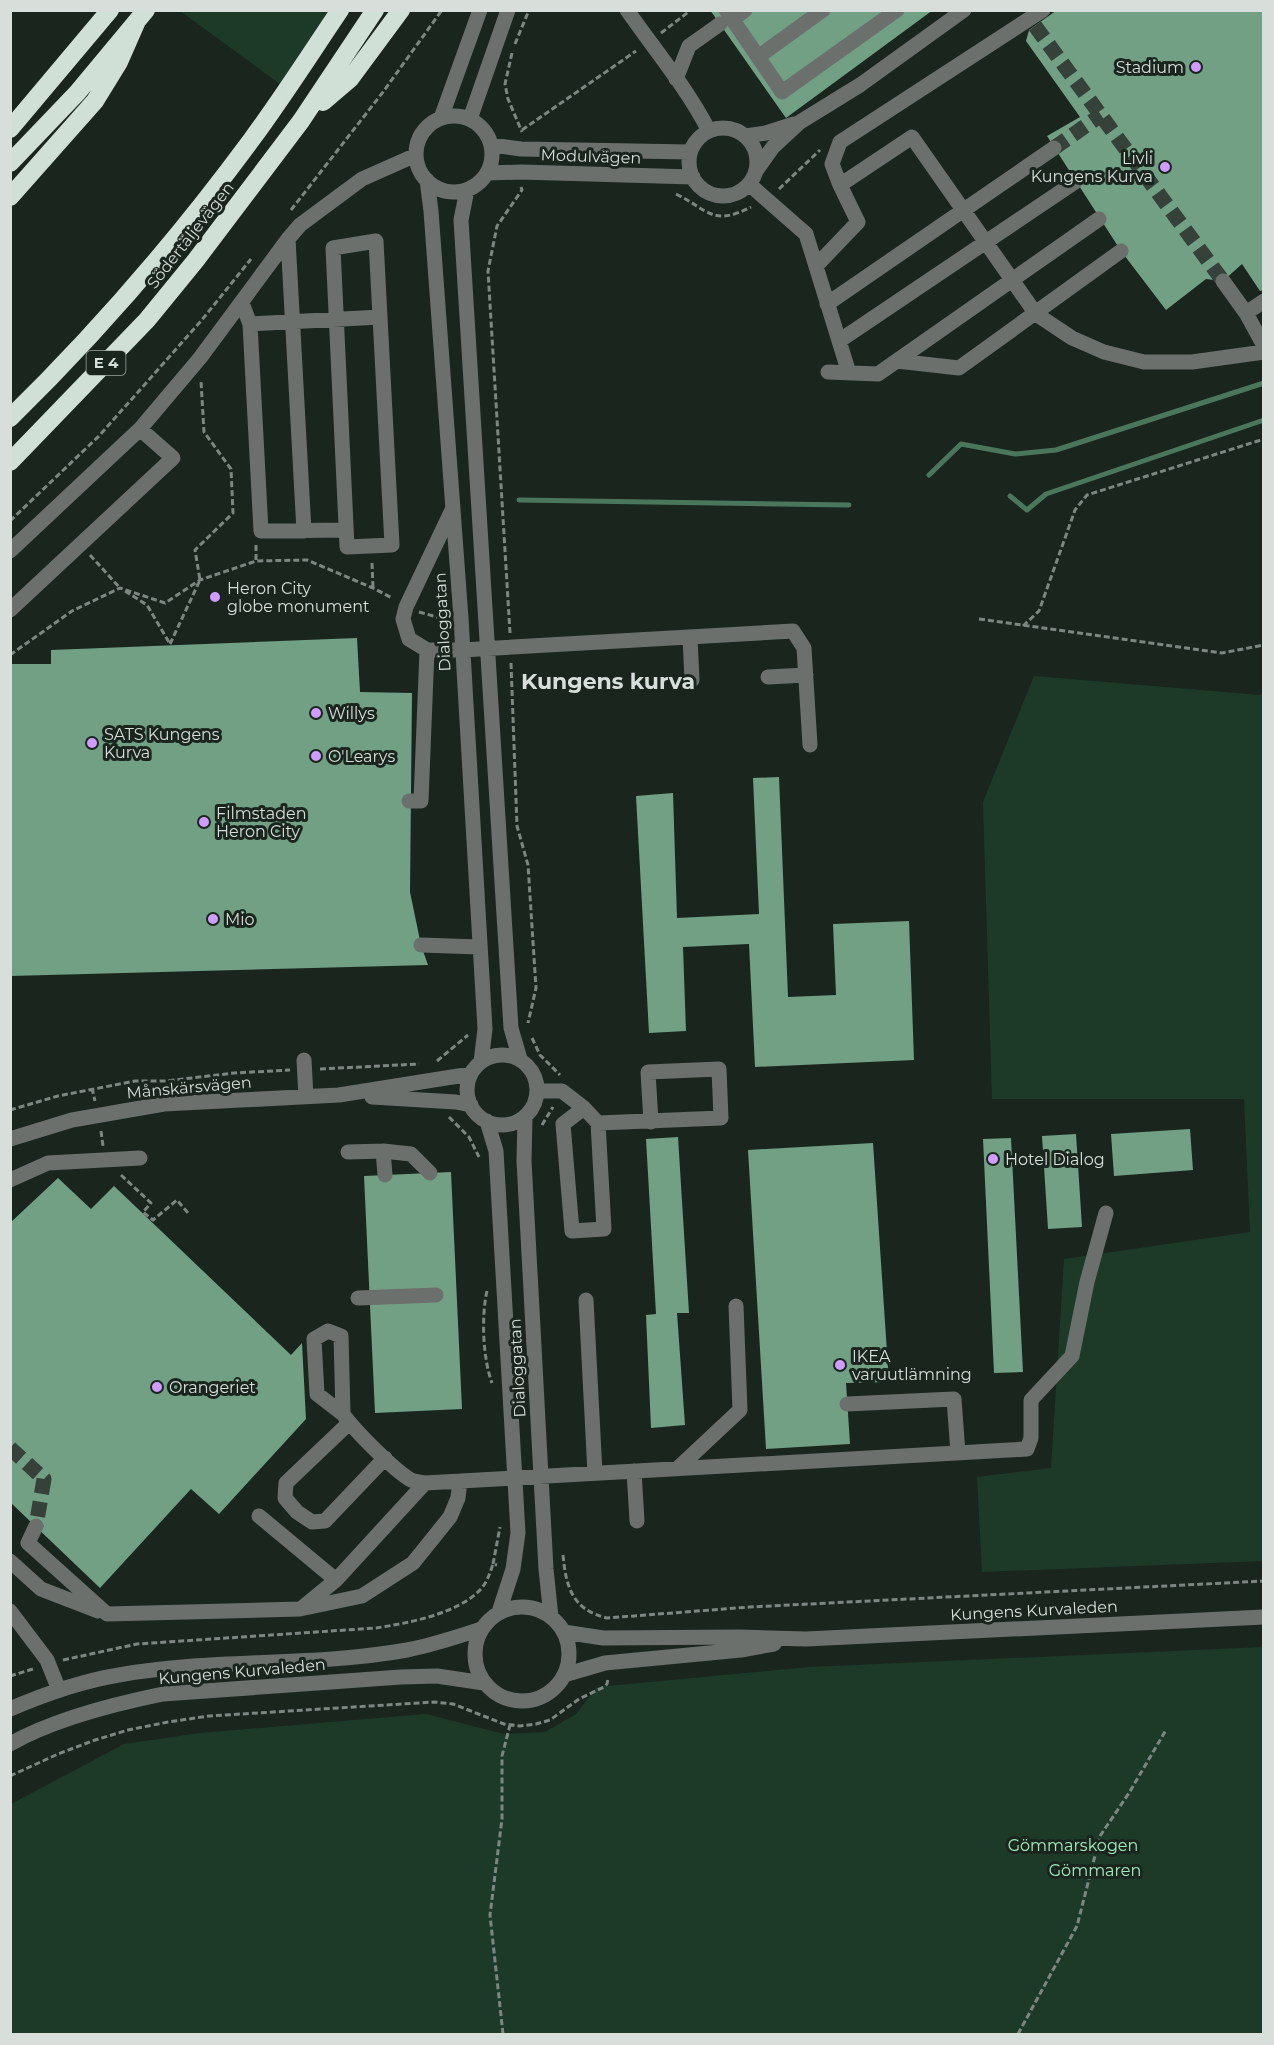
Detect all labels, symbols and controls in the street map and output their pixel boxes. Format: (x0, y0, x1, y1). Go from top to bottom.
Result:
place label: Stadium (1116, 58, 1184, 77)
marker: Stadium (1189, 60, 1203, 74)
street label: Modulvägen (540, 145, 642, 168)
place label: Livli Kungens Kurva (1031, 149, 1153, 186)
marker: Livli Kungens Kurva (1158, 160, 1172, 174)
street label: Södertäljevägen (143, 178, 238, 292)
road number: E 4 (86, 351, 126, 375)
street label: Dialoggatan (430, 572, 455, 672)
place label: Heron City globe monument (227, 579, 370, 616)
marker: Heron City globe monument (208, 590, 222, 604)
district label: Kungens kurva (521, 668, 695, 695)
place label: Willys (328, 704, 375, 723)
marker: Willys (309, 706, 323, 720)
place label: SATS Kungens Kurva (104, 725, 220, 762)
marker: SATS Kungens Kurva (85, 736, 99, 750)
place label: O'Learys (328, 747, 395, 766)
marker: O'Learys (309, 749, 323, 763)
place label: Filmstaden Heron City (216, 804, 306, 841)
marker: Filmstaden Heron City (197, 815, 211, 829)
place label: Mio (225, 910, 255, 929)
marker: Mio (206, 912, 220, 926)
street label: Månskärsvägen (126, 1073, 252, 1102)
place label: Hotel Dialog (1005, 1150, 1105, 1169)
marker: Hotel Dialog (986, 1152, 1000, 1166)
street label: Dialoggatan (505, 1318, 530, 1418)
place label: IKEA varuutlämning (852, 1347, 972, 1384)
marker: IKEA varuutlämning (833, 1358, 847, 1372)
place label: Orangeriet (169, 1378, 256, 1397)
marker: Orangeriet (150, 1380, 164, 1394)
street label: Kungens Kurvaleden (950, 1597, 1118, 1624)
street label: Kungens Kurvaleden (158, 1655, 326, 1688)
park label: Gömmarskogen (1008, 1836, 1138, 1855)
park label: Gömmaren (1049, 1861, 1141, 1880)

